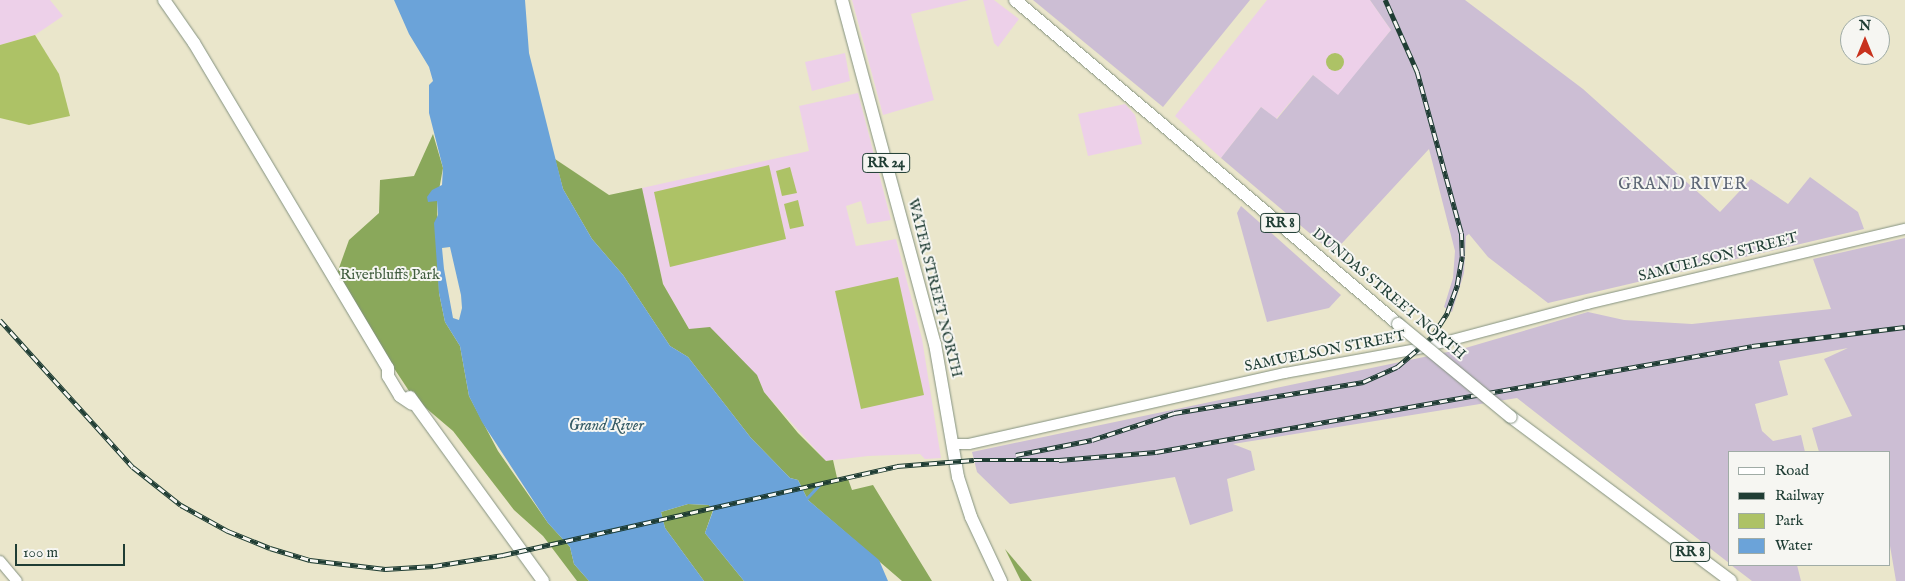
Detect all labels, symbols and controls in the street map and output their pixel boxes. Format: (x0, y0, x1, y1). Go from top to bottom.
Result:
north arrow (1840, 15, 1890, 65)
text: N (1859, 17, 1871, 35)
road number: RR 24 (861, 152, 911, 174)
district label: GRAND RIVER (1617, 175, 1749, 195)
street label: WATER STREET NORTH (904, 196, 966, 380)
road number: RR 8 (1260, 212, 1300, 234)
street label: DUNDAS STREET NORTH (1308, 224, 1470, 364)
street label: SAMUELSON STREET (1637, 228, 1799, 286)
park label: Riverbluffs Park (340, 266, 440, 284)
street label: SAMUELSON STREET (1243, 327, 1407, 375)
water label: Grand River (568, 416, 644, 436)
legend (1728, 451, 1890, 566)
text: Road (1775, 461, 1809, 480)
text: Railway (1775, 486, 1824, 505)
text: Park (1775, 511, 1804, 530)
scale bar (18, 534, 128, 566)
text: Water (1775, 536, 1812, 555)
road number: RR 8 (1670, 540, 1710, 564)
text: 100 m (23, 543, 58, 562)

